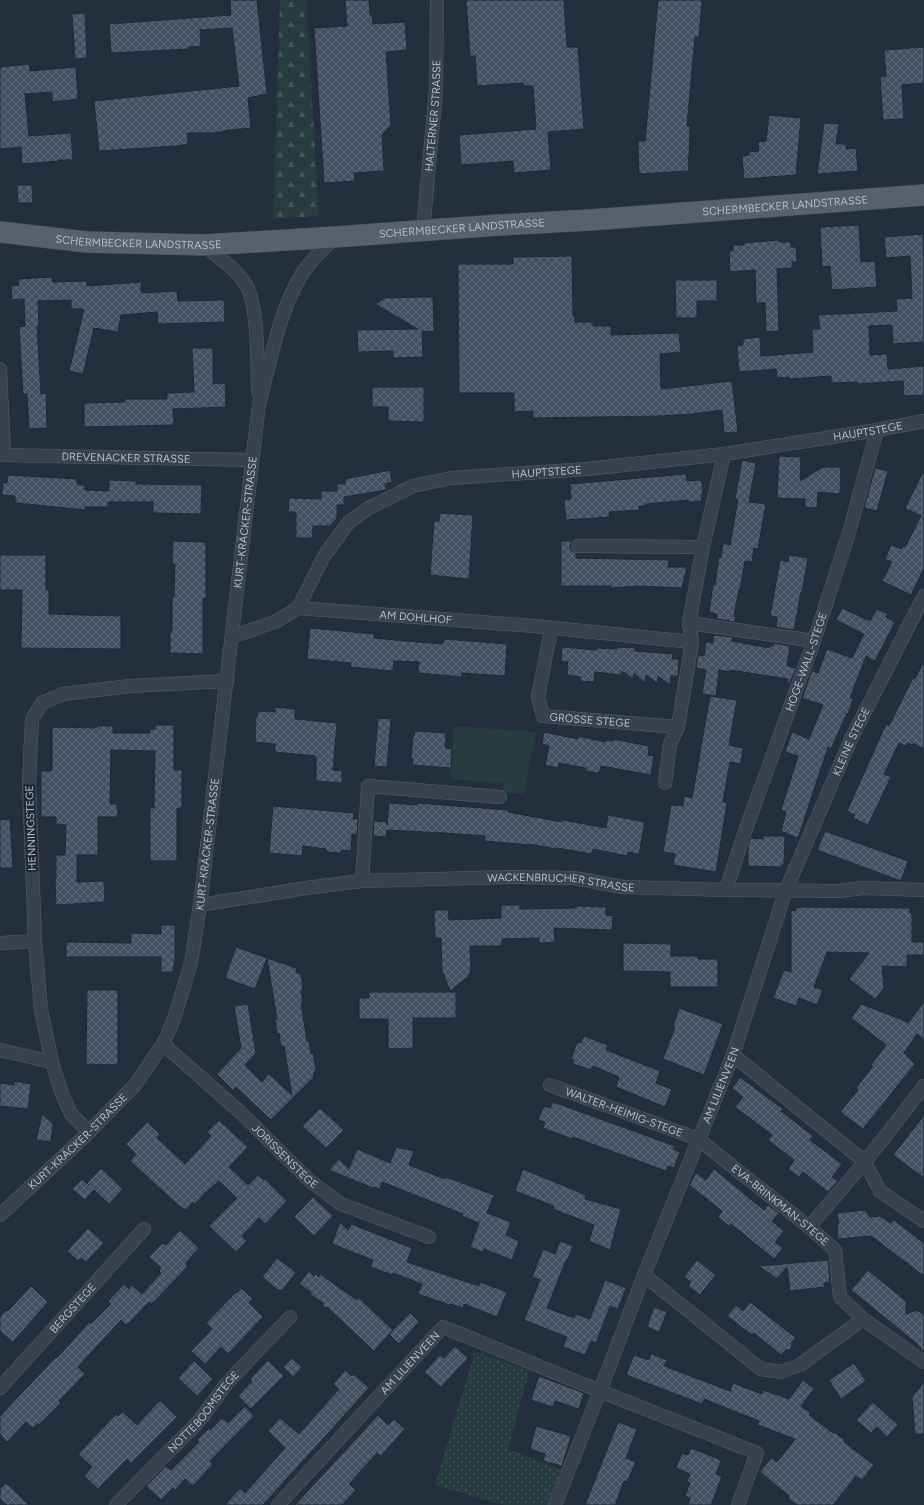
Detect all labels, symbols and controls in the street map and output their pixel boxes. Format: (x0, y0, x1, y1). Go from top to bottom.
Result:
street label: HALTERNER STRASSE (422, 60, 443, 172)
street label: SCHERMBECKER LANDSTRASSE (702, 193, 868, 218)
street label: SCHERMBECKER LANDSTRASSE (378, 216, 545, 240)
street label: SCHERMBECKER LANDSTRASSE (55, 232, 222, 252)
street label: HAUPTSTEGE (832, 419, 904, 443)
street label: DREVENACKER STRASSE (61, 450, 191, 465)
street label: KURT-KRÄCKER-STRASSE (231, 455, 259, 589)
street label: HAUPTSTEGE (511, 463, 582, 480)
street label: AM DOHLHOF (379, 608, 452, 626)
street label: HOGE-WALL-STEGE (783, 610, 829, 713)
street label: KLEINE STEGE (830, 705, 873, 778)
street label: GROSSE STEGE (549, 710, 631, 730)
street label: KURT-KRÄCKER-STRASSE (193, 777, 221, 911)
street label: HENNINGSTEGE (23, 785, 39, 871)
street label: WACKENBRUCHER STRASSE (487, 870, 635, 894)
street label: AM LILIENVEEN (700, 1045, 742, 1125)
street label: WALTER-HEIMIG-STEGE (564, 1085, 685, 1139)
street label: KURT-KRÄCKER-STRASSE (25, 1090, 130, 1192)
street label: JORISSENSTEGE (250, 1121, 321, 1191)
street label: EVA-BRINKMAN-STEGE (729, 1162, 832, 1248)
street label: BERGSTEGE (47, 1280, 98, 1336)
street label: AM LILIENVEEN (378, 1329, 442, 1397)
street label: NOTTEBOOMSTEGE (165, 1368, 242, 1455)

